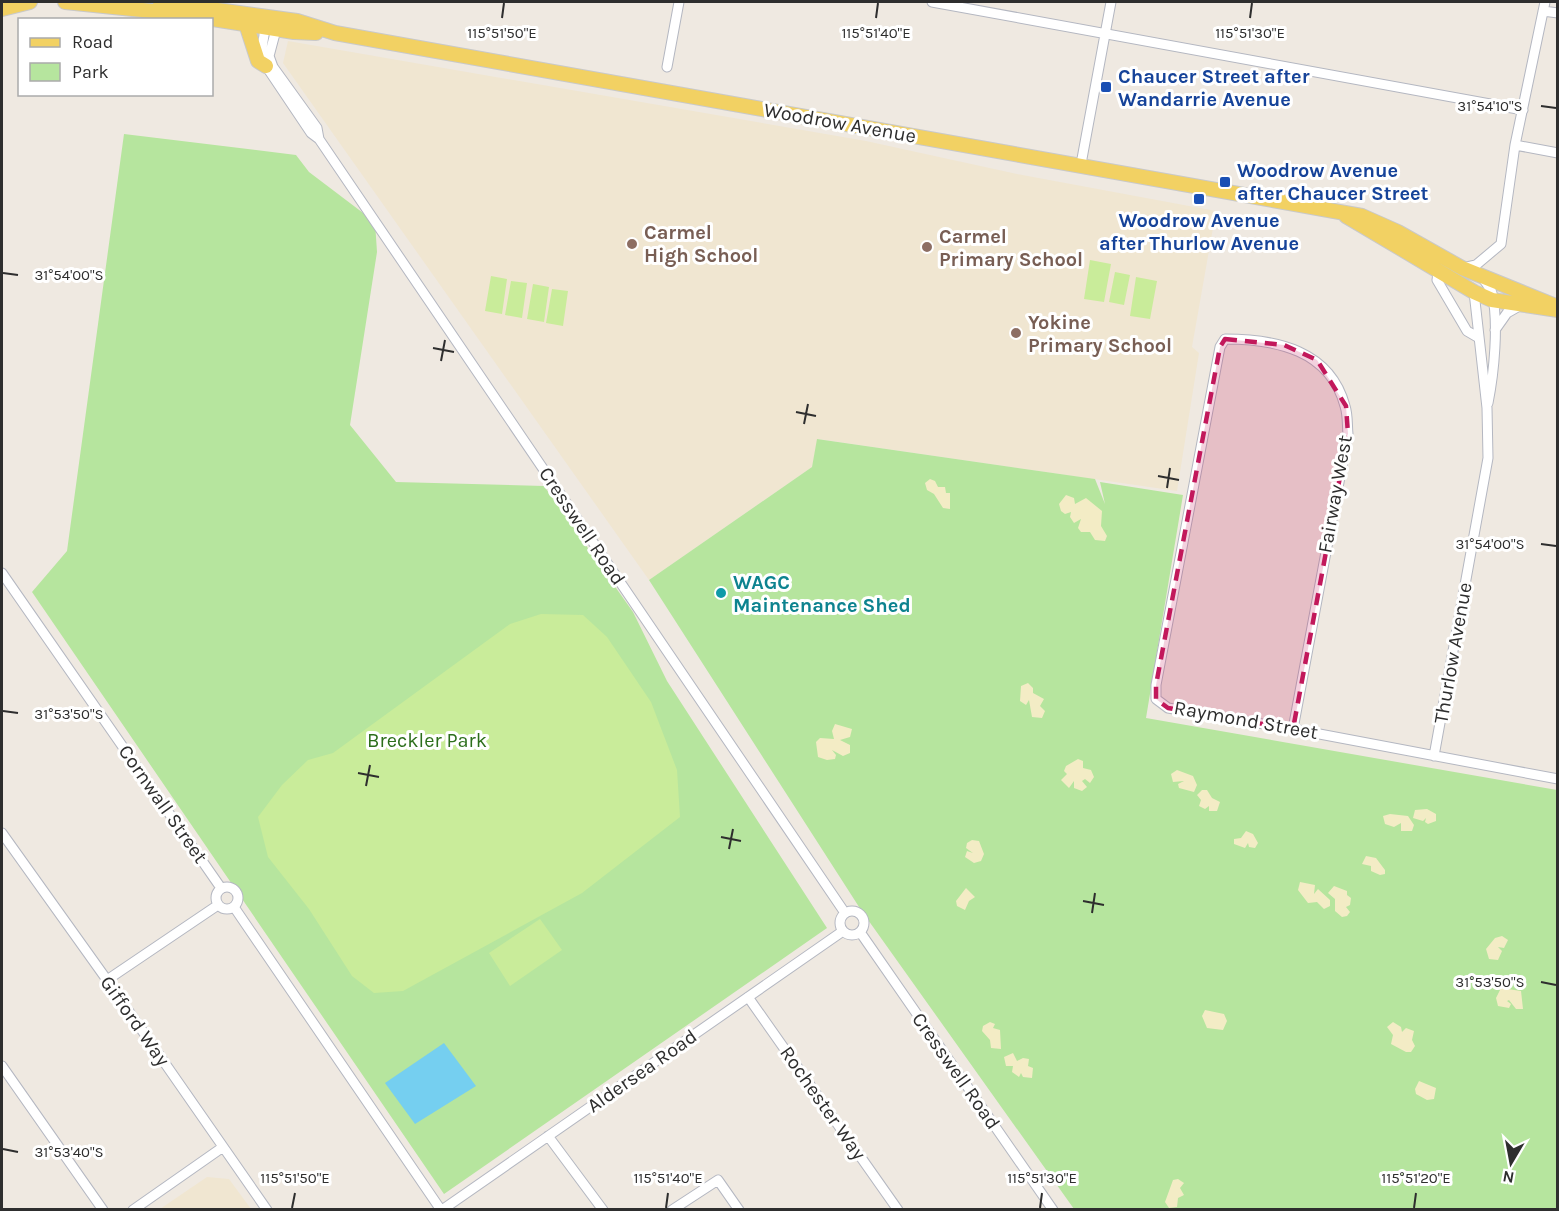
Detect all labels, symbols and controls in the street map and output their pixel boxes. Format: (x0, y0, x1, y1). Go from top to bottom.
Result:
legend (18, 18, 213, 96)
text: 115°51'50"E (467, 24, 537, 42)
text: 115°51'40"E (841, 24, 911, 42)
text: 115°51'30"E (1215, 24, 1285, 42)
text: Road (72, 31, 113, 53)
text: Park (72, 61, 109, 83)
place label: Chaucer Street after Wandarrie Avenue (1118, 65, 1310, 111)
marker: Chaucer Street after Wandarrie Avenue (1099, 80, 1113, 94)
text: 31°54'10"S (1457, 97, 1523, 115)
street label: Woodrow Avenue (762, 98, 918, 148)
place label: Woodrow Avenue after Chaucer Street (1237, 159, 1429, 205)
marker: Woodrow Avenue after Chaucer Street (1218, 175, 1232, 189)
marker: Woodrow Avenue after Thurlow Avenue (1192, 192, 1206, 206)
place label: Woodrow Avenue after Thurlow Avenue (1099, 209, 1299, 255)
place label: Carmel High School (644, 221, 758, 267)
place label: Carmel Primary School (939, 225, 1083, 271)
marker: Carmel High School (625, 237, 639, 251)
marker: Carmel Primary School (920, 240, 934, 254)
text: 31°54'00"S (34, 266, 104, 284)
place label: Yokine Primary School (1028, 311, 1172, 357)
marker: Yokine Primary School (1009, 326, 1023, 340)
street label: Fairway West (1313, 433, 1357, 555)
street label: Cresswell Road (534, 463, 630, 589)
text: 31°54'00"S (1455, 535, 1525, 553)
place label: WAGC Maintenance Shed (733, 571, 911, 617)
street label: Thurlow Avenue (1429, 581, 1477, 725)
marker: WAGC Maintenance Shed (714, 586, 728, 600)
street label: Raymond Street (1172, 696, 1320, 744)
text: 31°53'50"S (34, 705, 104, 723)
park label: Breckler Park (367, 729, 487, 752)
street label: Cornwall Street (114, 741, 213, 868)
street label: Gifford Way (96, 971, 174, 1071)
text: 31°53'50"S (1455, 973, 1525, 991)
street label: Cresswell Road (907, 1008, 1005, 1134)
street label: Aldersea Road (583, 1025, 701, 1117)
street label: Rochester Way (775, 1042, 871, 1164)
north arrow (1481, 1133, 1541, 1193)
text: 31°53'40"S (34, 1143, 104, 1161)
text: N (1501, 1167, 1516, 1188)
text: 115°51'50"E (260, 1169, 330, 1187)
text: 115°51'40"E (633, 1169, 703, 1187)
text: 115°51'30"E (1007, 1169, 1077, 1187)
text: 115°51'20"E (1381, 1169, 1451, 1187)

